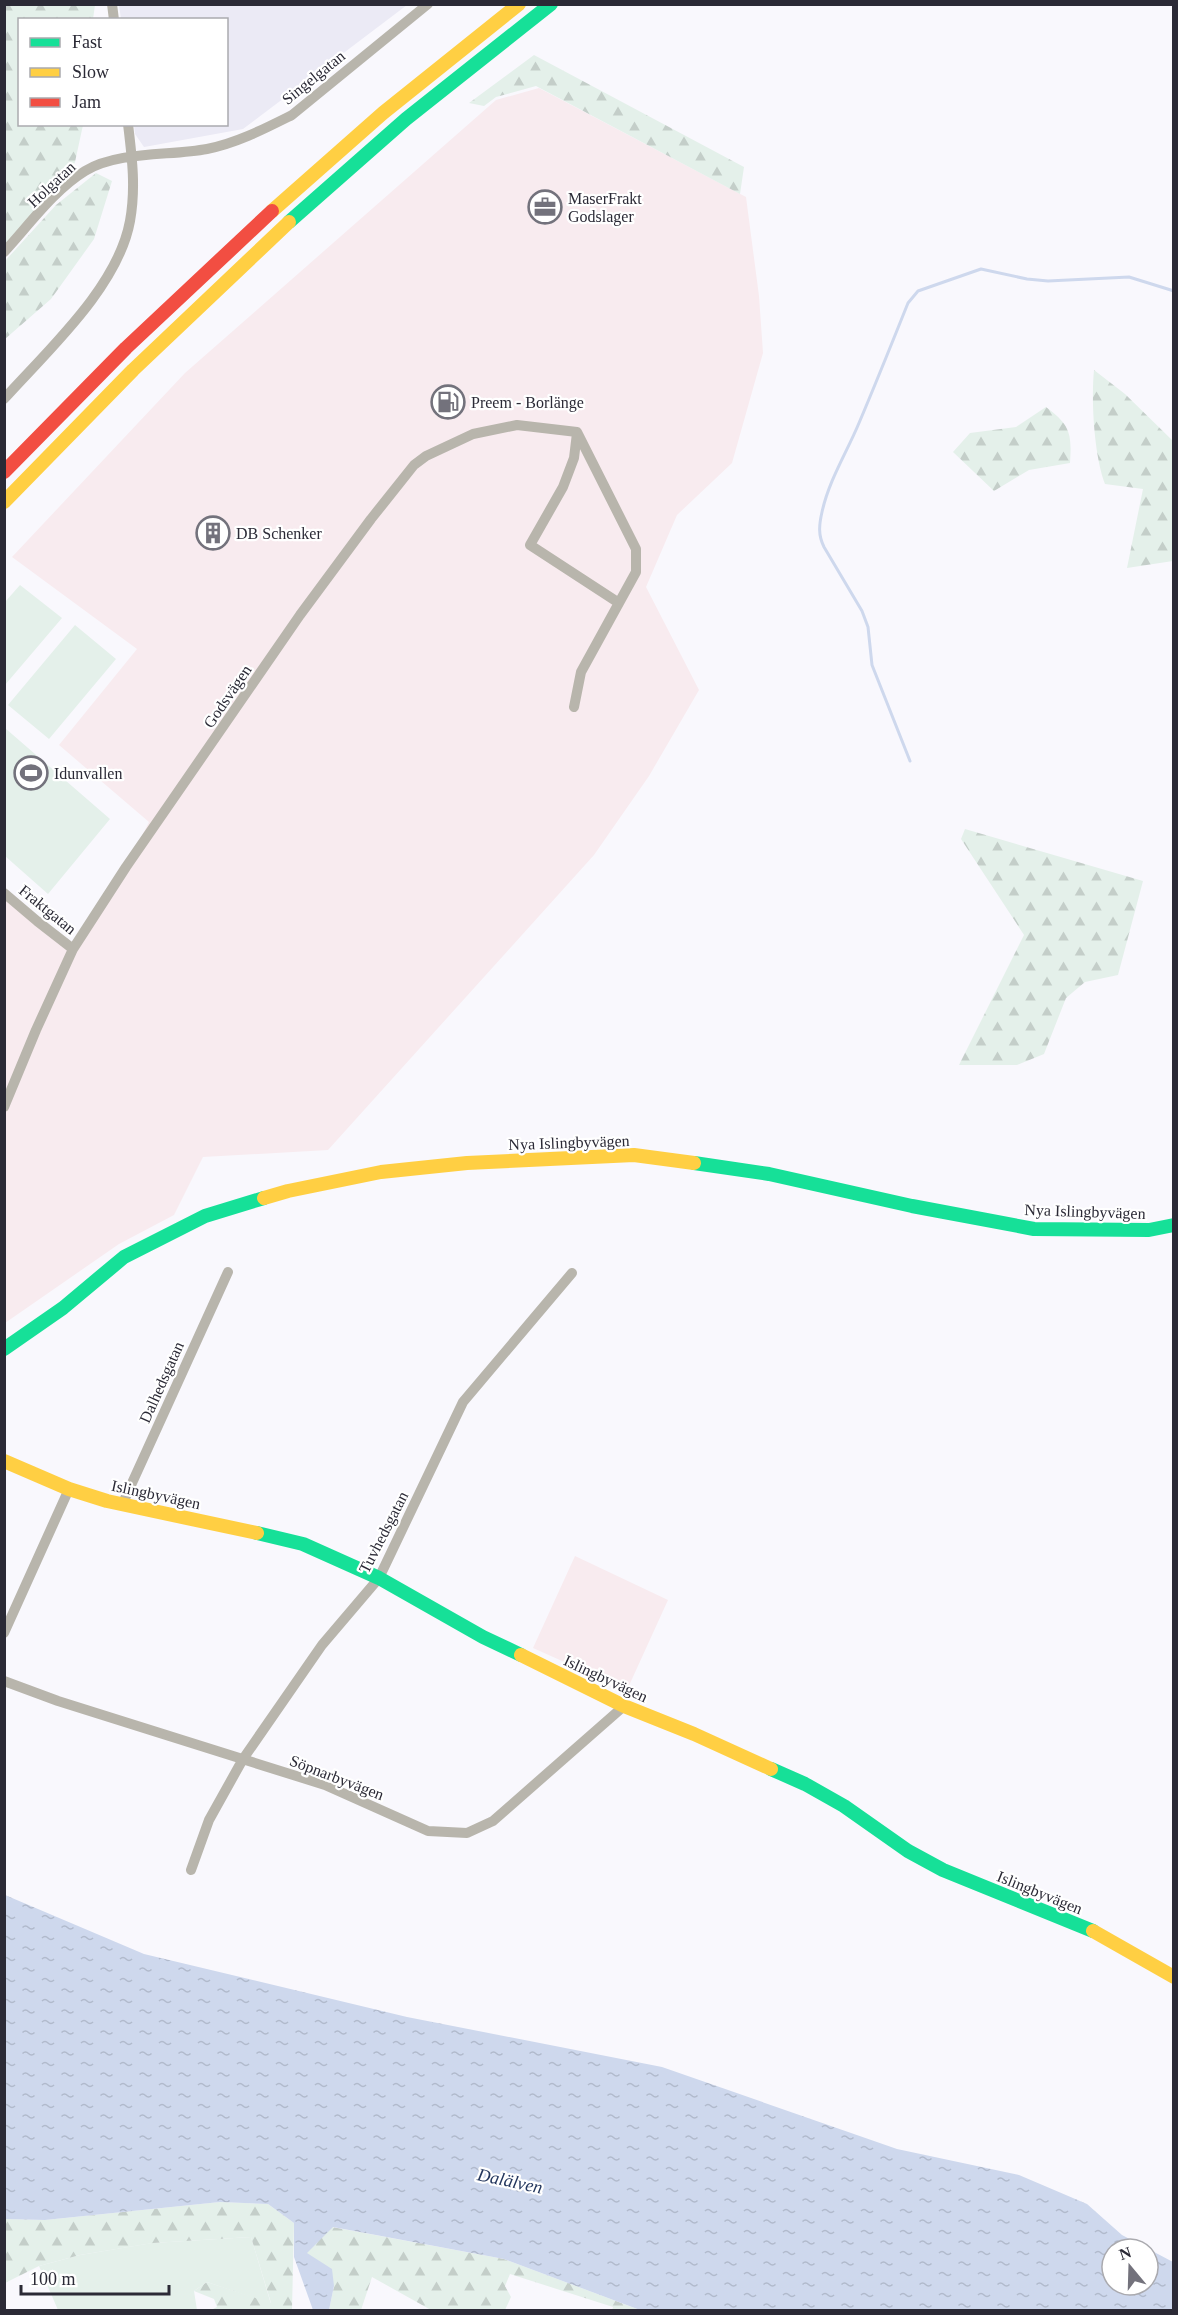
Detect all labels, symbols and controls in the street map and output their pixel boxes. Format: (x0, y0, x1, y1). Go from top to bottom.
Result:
legend (18, 18, 228, 126)
text: Fast (72, 32, 102, 52)
street label: Singelgatan (279, 47, 349, 109)
text: Slow (72, 62, 109, 82)
text: Jam (72, 92, 101, 112)
street label: Holgatan (24, 158, 79, 211)
office icon: MaserFrakt Godslager (527, 189, 563, 225)
place label: MaserFrakt Godslager (568, 190, 642, 226)
fuel station icon: Preem - Borlänge (430, 384, 466, 420)
place label: Preem - Borlänge (471, 394, 584, 412)
building icon: DB Schenker (195, 515, 231, 551)
place label: DB Schenker (236, 525, 322, 542)
street label: Godsvägen (200, 662, 255, 731)
sports icon: Idunvallen (13, 755, 49, 791)
place label: Idunvallen (54, 765, 122, 782)
street label: Fraktgatan (15, 881, 80, 938)
street label: Nya Islingbyvägen (508, 1132, 630, 1154)
street label: Nya Islingbyvägen (1024, 1201, 1146, 1223)
street label: Dalhedsgatan (136, 1339, 188, 1426)
street label: Islingbyvägen (110, 1477, 202, 1513)
street label: Tuvhedsgatan (356, 1489, 412, 1576)
street label: Islingbyvägen (561, 1652, 650, 1706)
street label: Söpnarbyvägen (287, 1752, 386, 1804)
street label: Islingbyvägen (994, 1868, 1085, 1918)
water label: Dalälven (475, 2164, 544, 2198)
north arrow (1100, 2237, 1160, 2297)
text: N (1117, 2243, 1134, 2263)
scale bar (21, 2258, 170, 2296)
text: 100 m (30, 2269, 76, 2289)

